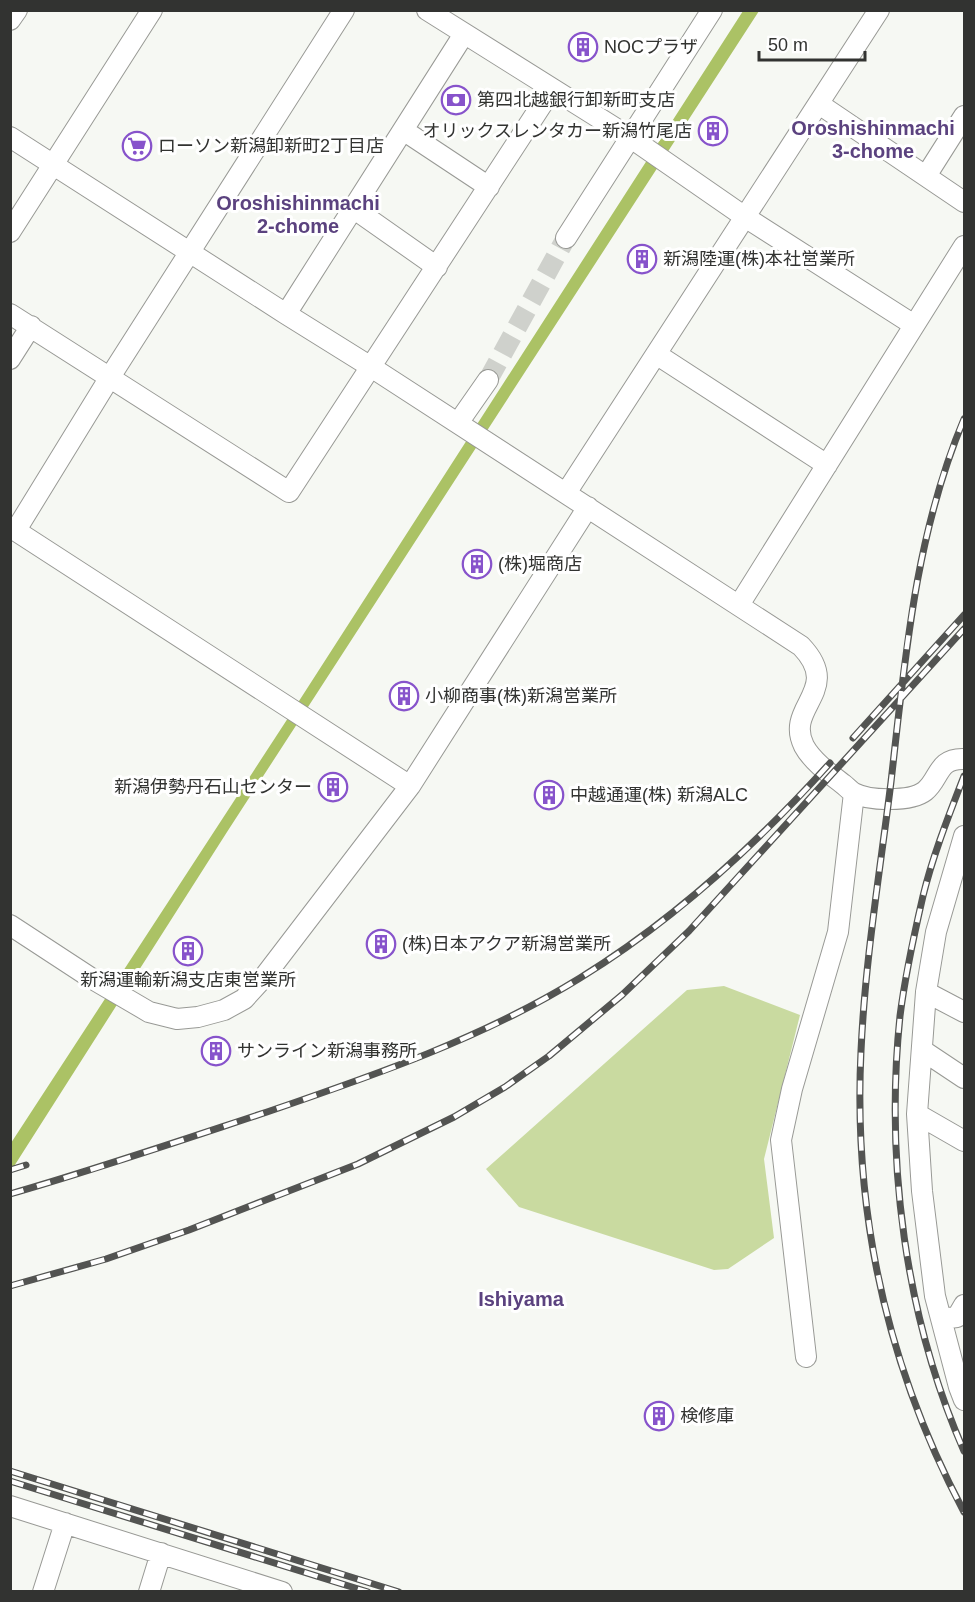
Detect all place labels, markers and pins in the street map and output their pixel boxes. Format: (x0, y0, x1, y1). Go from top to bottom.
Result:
building icon: NOCプラザ (567, 31, 599, 63)
place label: NOCプラザ (604, 37, 698, 57)
bank icon: 第四北越銀行卸新町支店 (440, 84, 472, 116)
place label: 第四北越銀行卸新町支店 (477, 90, 675, 110)
building icon: オリックスレンタカー新潟竹尾店 (697, 115, 729, 147)
place label: オリックスレンタカー新潟竹尾店 (423, 121, 692, 141)
supermarket icon: ローソン新潟卸新町2丁目店 (121, 130, 153, 162)
place label: ローソン新潟卸新町2丁目店 (158, 136, 384, 156)
building icon: 新潟陸運(株)本社営業所 (626, 243, 658, 275)
place label: 新潟陸運(株)本社営業所 (663, 249, 855, 269)
building icon: (株)堀商店 (461, 548, 493, 580)
place label: (株)堀商店 (498, 554, 582, 574)
building icon: 小柳商事(株)新潟営業所 (388, 680, 420, 712)
place label: 小柳商事(株)新潟営業所 (425, 686, 617, 706)
building icon: 新潟伊勢丹石山センター (317, 771, 349, 803)
place label: 新潟伊勢丹石山センター (114, 777, 312, 797)
building icon: 中越通運(株) 新潟ALC (533, 779, 565, 811)
place label: 中越通運(株) 新潟ALC (570, 785, 748, 805)
building icon: (株)日本アクア新潟営業所 (365, 928, 397, 960)
place label: (株)日本アクア新潟営業所 (402, 934, 611, 954)
building icon: 新潟運輸新潟支店東営業所 (172, 935, 204, 967)
place label: 新潟運輸新潟支店東営業所 (80, 970, 296, 990)
building icon: サンライン新潟事務所 (200, 1035, 232, 1067)
place label: サンライン新潟事務所 (237, 1041, 417, 1061)
building icon: 検修庫 (643, 1400, 675, 1432)
place label: 検修庫 (680, 1406, 734, 1426)

